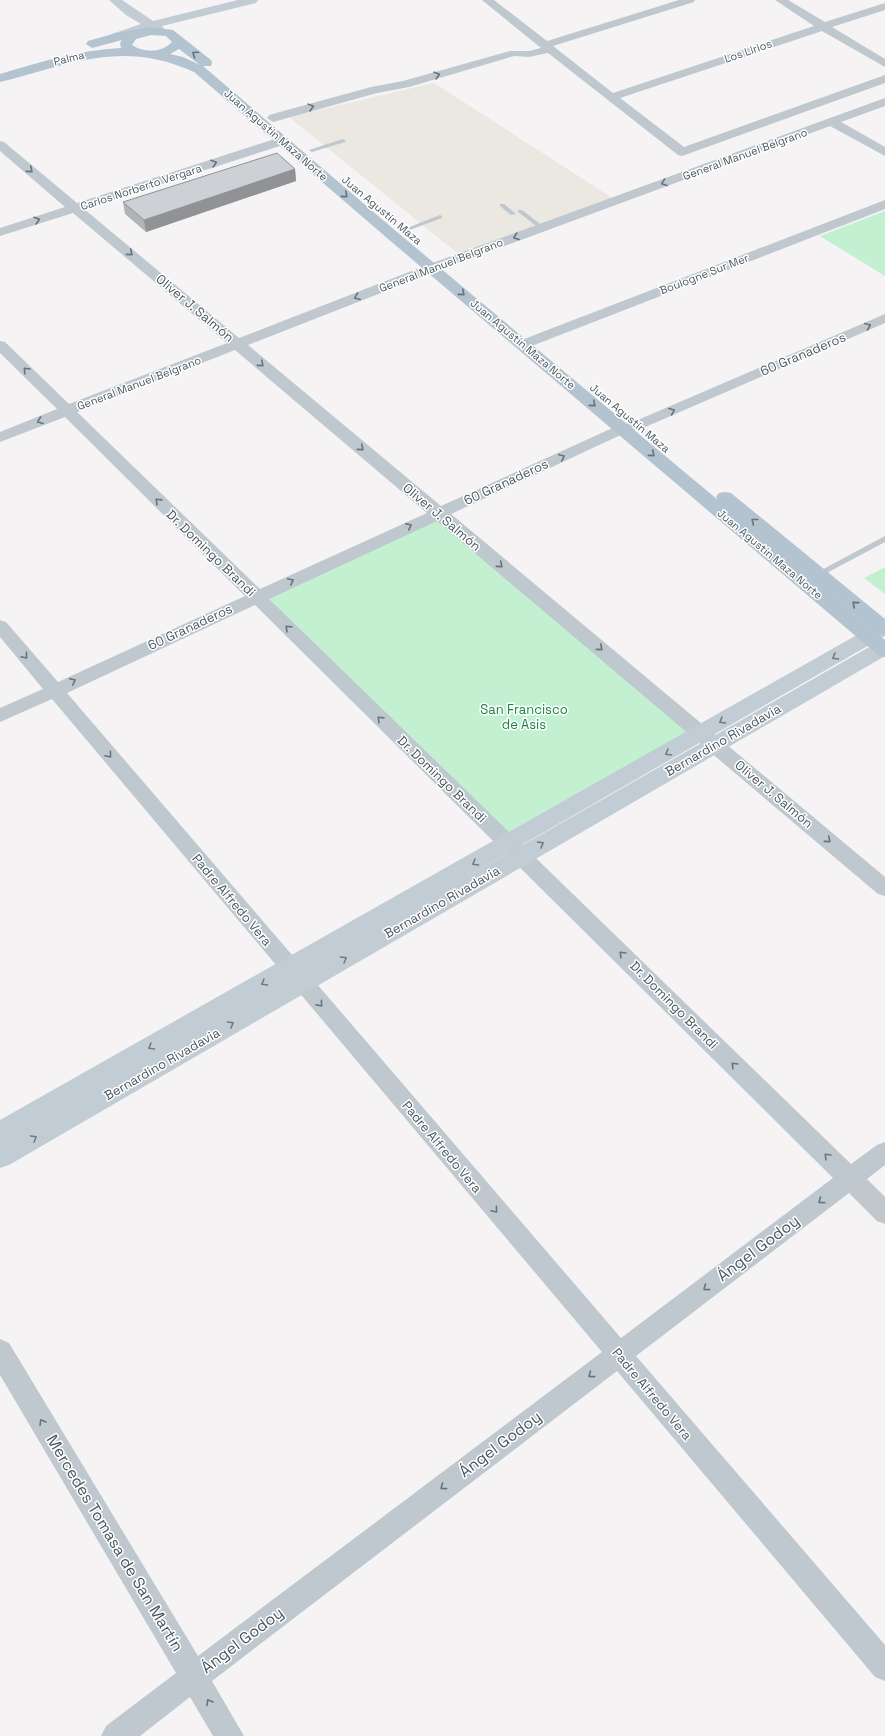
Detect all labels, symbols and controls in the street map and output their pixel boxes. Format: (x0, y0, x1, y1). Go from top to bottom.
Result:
street label: Los Lirios (722, 36, 774, 66)
street label: Palma (52, 47, 87, 69)
one-way arrow (192, 52, 199, 59)
one-way arrow (433, 71, 440, 80)
street label: Juan Agustín Maza Norte (221, 86, 331, 184)
one-way arrow (307, 103, 314, 112)
street label: General Manuel Belgrano (681, 125, 809, 183)
one-way arrow (210, 159, 217, 168)
street label: Carlos Norberto Vergara (79, 161, 204, 213)
one-way arrow (25, 165, 33, 172)
street label: Juan Agustín Maza (339, 172, 425, 248)
one-way arrow (661, 179, 668, 187)
one-way arrow (341, 190, 348, 197)
one-way arrow (33, 216, 40, 225)
one-way arrow (513, 233, 520, 241)
street label: General Manuel Belgrano (377, 235, 505, 295)
one-way arrow (125, 248, 132, 255)
street label: Boulogne Sur Mer (658, 251, 750, 297)
street label: Oliver J. Salmón (152, 270, 238, 346)
one-way arrow (457, 288, 465, 295)
one-way arrow (353, 293, 360, 301)
street label: Juan Agustín Maza Norte (468, 296, 578, 392)
one-way arrow (865, 322, 872, 330)
street label: 60 Granaderos (758, 328, 848, 380)
street label: General Manuel Belgrano (75, 353, 203, 413)
one-way arrow (257, 359, 264, 366)
one-way arrow (23, 367, 30, 375)
street label: Juan Agustín Maza (587, 380, 673, 456)
one-way arrow (588, 399, 596, 406)
one-way arrow (668, 407, 675, 415)
one-way arrow (37, 417, 44, 425)
one-way arrow (356, 443, 363, 450)
one-way arrow (647, 450, 655, 457)
one-way arrow (558, 453, 565, 461)
street label: 60 Granaderos (461, 455, 551, 509)
street label: Oliver J. Salmón (399, 479, 485, 555)
one-way arrow (155, 498, 163, 506)
street label: Dr. Domingo Brandi (163, 506, 259, 600)
street label: Juan Agustín Maza Norte (715, 506, 825, 602)
one-way arrow (752, 519, 759, 526)
one-way arrow (405, 523, 413, 531)
one-way arrow (495, 561, 502, 568)
one-way arrow (287, 577, 294, 585)
street label: 60 Granaderos (145, 600, 235, 654)
one-way arrow (852, 601, 859, 608)
one-way arrow (285, 625, 293, 633)
one-way arrow (595, 643, 602, 650)
one-way arrow (21, 651, 28, 659)
one-way arrow (832, 652, 839, 659)
one-way arrow (69, 678, 77, 686)
street label: Bernardino Rivadavia (662, 700, 784, 780)
park label: San Francisco de Asis (480, 701, 568, 733)
one-way arrow (377, 716, 385, 724)
one-way arrow (719, 717, 726, 724)
street label: Dr. Domingo Brandi (394, 732, 490, 826)
one-way arrow (665, 748, 672, 755)
one-way arrow (105, 751, 112, 758)
street label: Oliver J. Salmón (731, 756, 817, 832)
one-way arrow (823, 835, 830, 842)
one-way arrow (537, 842, 544, 849)
street label: Padre Alfredo Vera (188, 850, 276, 950)
one-way arrow (472, 859, 479, 866)
street label: Bernardino Rivadavia (381, 862, 503, 942)
one-way arrow (619, 951, 627, 959)
one-way arrow (340, 956, 347, 963)
street label: Dr. Domingo Brandi (626, 957, 722, 1053)
one-way arrow (261, 978, 268, 985)
one-way arrow (316, 999, 323, 1006)
one-way arrow (227, 1021, 234, 1028)
street label: Bernardino Rivadavia (101, 1024, 223, 1104)
one-way arrow (148, 1042, 155, 1049)
one-way arrow (731, 1062, 739, 1070)
street label: Padre Alfredo Vera (398, 1097, 486, 1197)
one-way arrow (30, 1135, 37, 1142)
one-way arrow (824, 1153, 832, 1161)
one-way arrow (818, 1196, 825, 1203)
one-way arrow (490, 1205, 497, 1212)
street label: Ángel Godoy (713, 1210, 803, 1286)
one-way arrow (703, 1283, 710, 1291)
street label: Padre Alfredo Vera (608, 1344, 696, 1444)
one-way arrow (589, 1370, 596, 1377)
street label: Ángel Godoy (455, 1406, 545, 1482)
one-way arrow (40, 1419, 47, 1426)
street label: Mercedes Tomasa de San Martín (42, 1431, 188, 1655)
one-way arrow (441, 1483, 448, 1490)
street label: Ángel Godoy (197, 1602, 287, 1678)
one-way arrow (206, 1699, 213, 1706)

